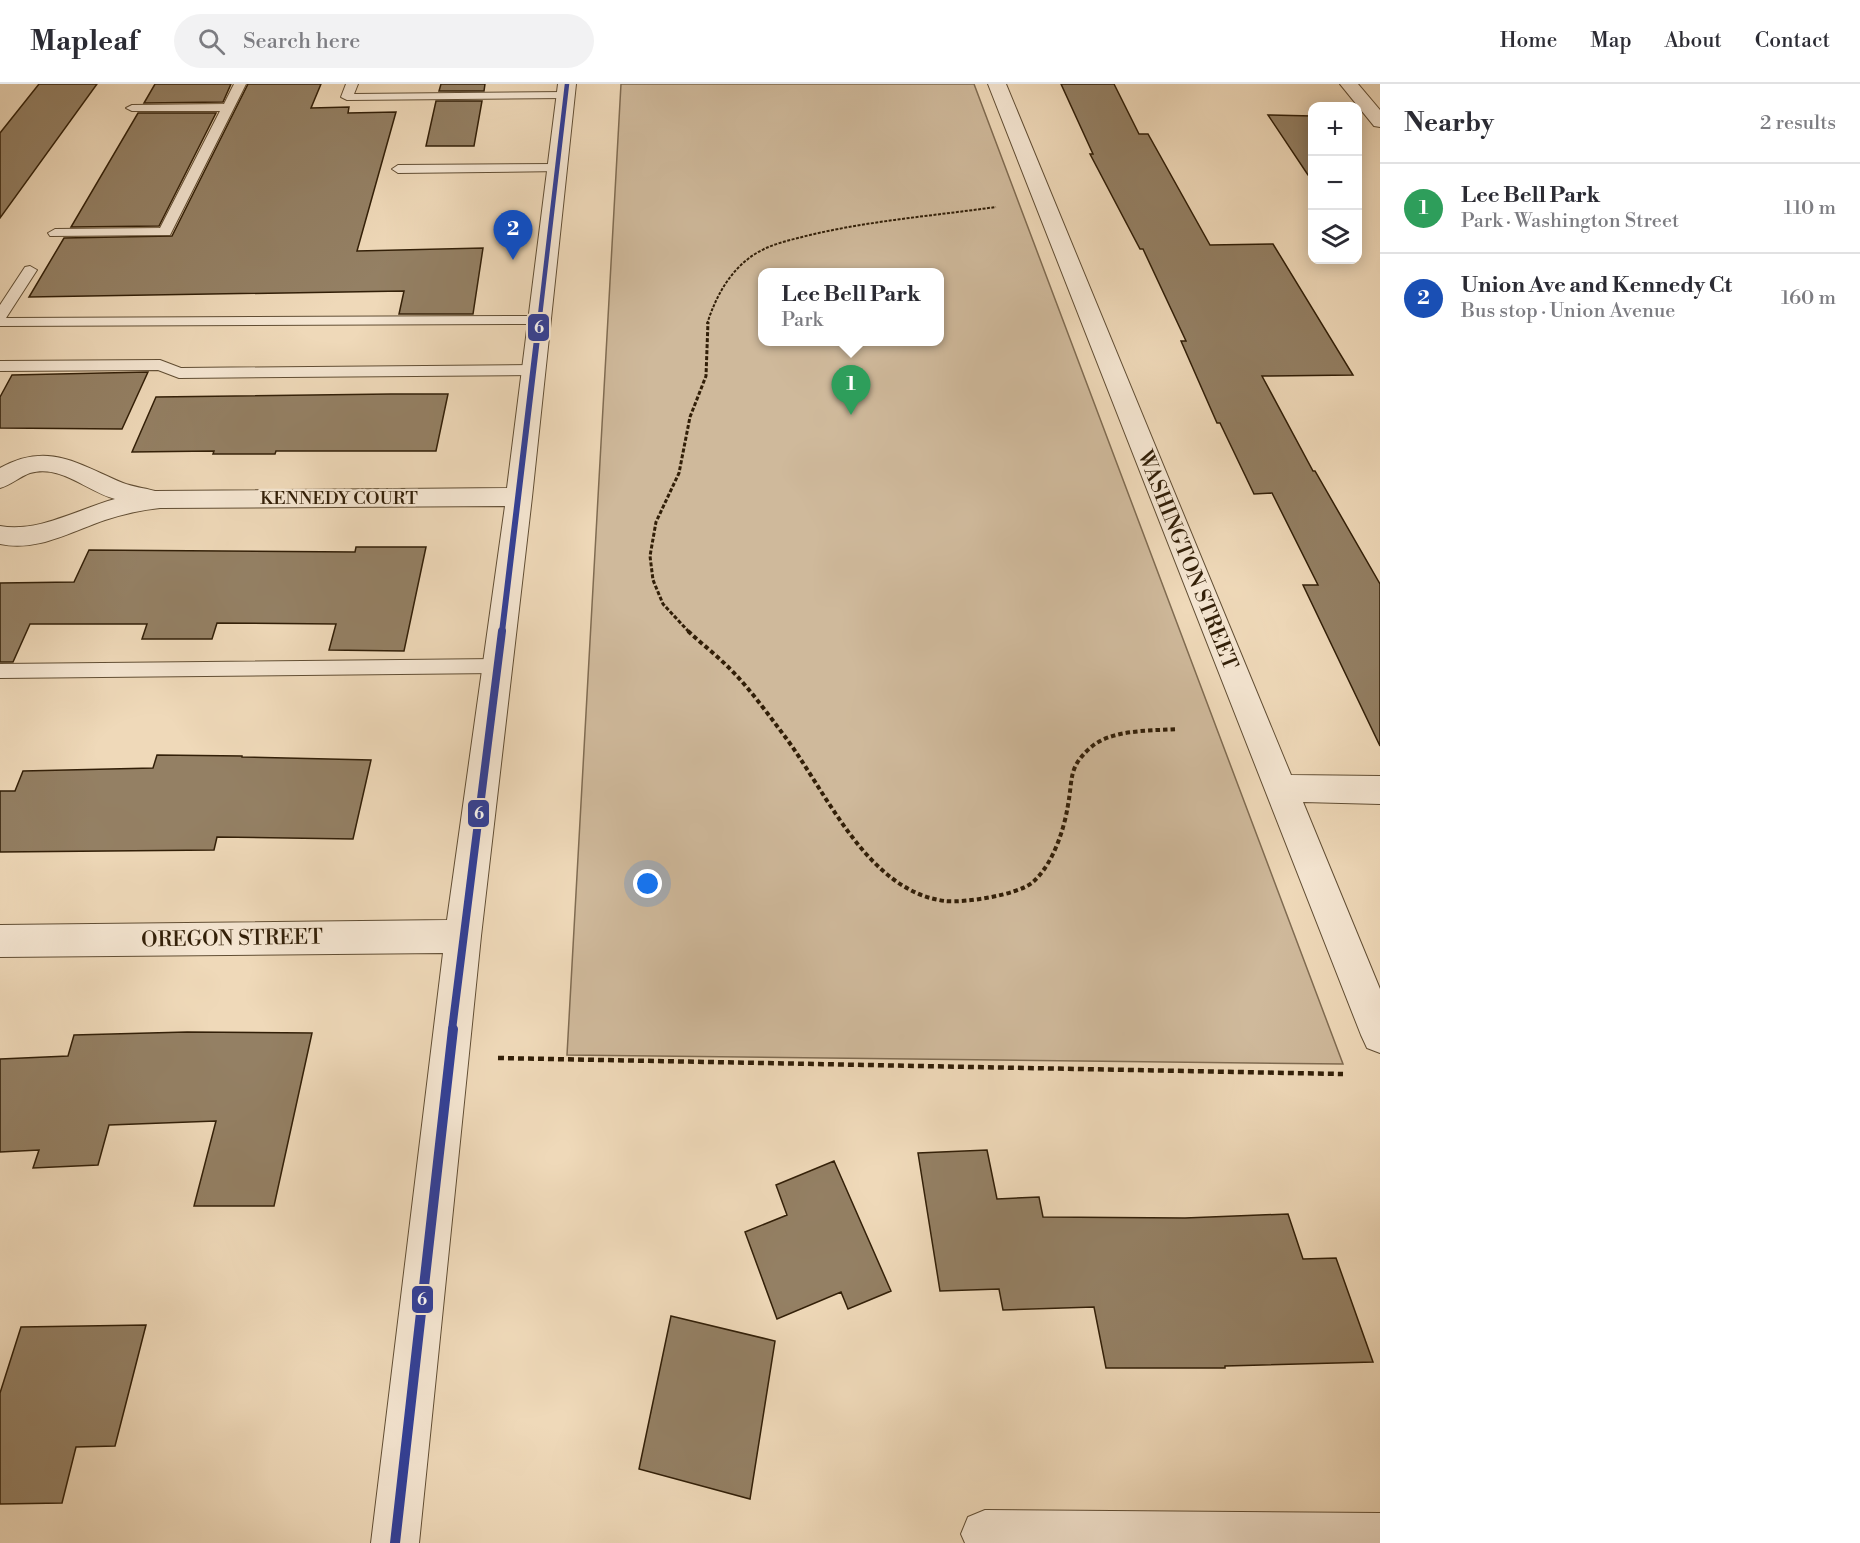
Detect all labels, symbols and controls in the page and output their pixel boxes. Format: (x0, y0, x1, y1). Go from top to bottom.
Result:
search box (174, 14, 594, 68)
text: Mapleaf (30, 24, 138, 59)
icon: search (195, 25, 228, 58)
text: Search here (243, 28, 360, 55)
text: Home (1500, 28, 1557, 54)
text: Map (1590, 28, 1632, 54)
text: About (1665, 28, 1722, 54)
text: Contact (1755, 28, 1830, 54)
map controls (1308, 102, 1362, 264)
button: + (1308, 102, 1362, 156)
text: Nearby (1404, 107, 1494, 139)
text: 2 results (1760, 111, 1836, 136)
button: − (1308, 156, 1362, 210)
text: Lee Bell Park (1461, 182, 1600, 209)
text: 1 (1419, 196, 1428, 221)
text: 110 m (1784, 196, 1836, 221)
text: Park · Washington Street (1461, 209, 1679, 234)
pin: 2 (494, 210, 532, 260)
button: layers (1308, 210, 1362, 264)
popup (758, 268, 944, 346)
text: Union Ave and Kennedy Ct (1461, 272, 1732, 299)
text: Lee Bell Park (781, 281, 921, 308)
text: 2 (1417, 286, 1430, 311)
text: 160 m (1781, 286, 1836, 311)
text: Bus stop · Union Avenue (1461, 299, 1675, 324)
text: Park (781, 308, 823, 333)
line badge: 6 (527, 313, 550, 342)
text: 6 (534, 318, 544, 338)
pin: 1 (832, 366, 870, 415)
street label: WASHINGTON STREET (1131, 446, 1243, 674)
street label: KENNEDY COURT (260, 487, 418, 510)
line badge: 6 (467, 799, 490, 828)
text: 6 (474, 804, 484, 824)
your location (633, 869, 662, 898)
street label: OREGON STREET (141, 924, 323, 954)
line badge: 6 (411, 1285, 434, 1314)
text: 6 (417, 1290, 427, 1310)

